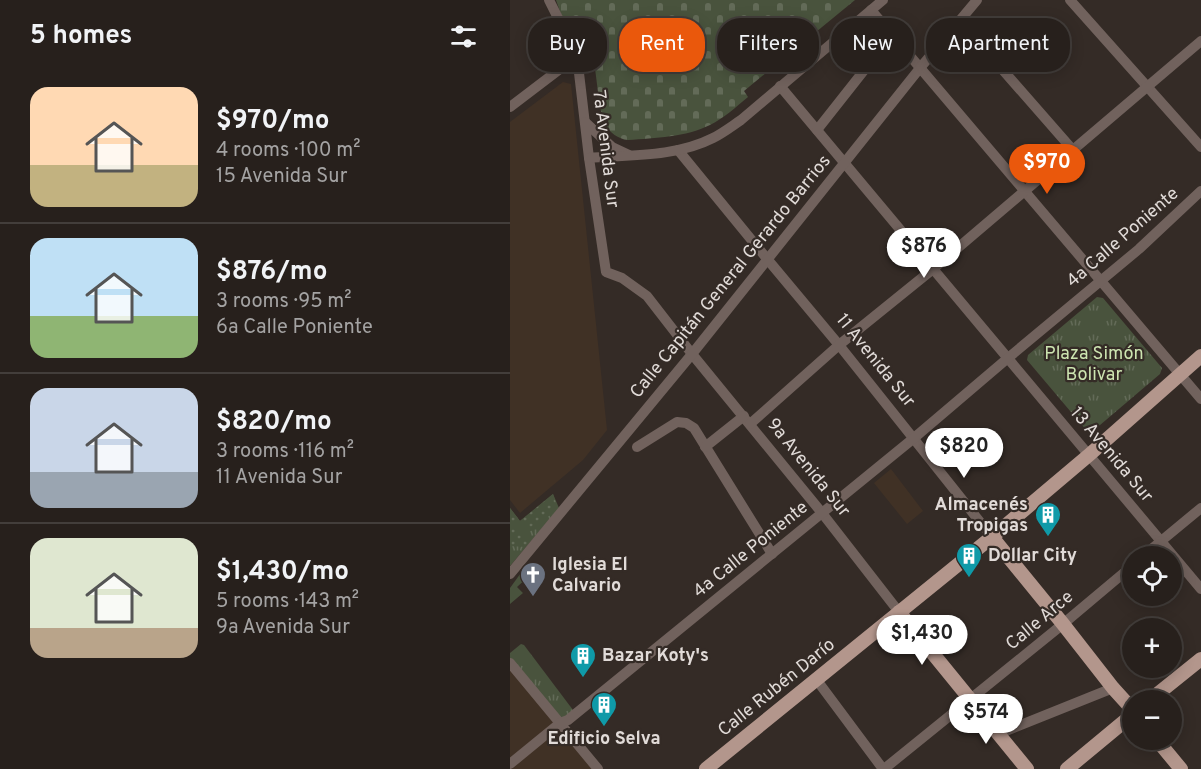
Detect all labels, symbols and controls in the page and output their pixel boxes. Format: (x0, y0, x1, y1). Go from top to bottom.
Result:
chip: Buy (528, 18, 607, 72)
chip: Rent (619, 18, 705, 72)
chip: Filters (717, 18, 819, 72)
chip: New (831, 18, 914, 72)
chip: Apartment (926, 18, 1070, 72)
text: 5 homes (30, 20, 132, 53)
icon: filters (447, 20, 480, 53)
street label: 7a Avenida Sur (586, 89, 624, 209)
text: $970/mo (216, 105, 330, 138)
icon: home (78, 111, 150, 183)
text: 4 rooms · 100 m² (216, 138, 361, 164)
pin: $970 (1011, 144, 1083, 195)
text: $970 (1023, 150, 1071, 176)
street label: Calle Capitán General Gerardo Barrios (626, 151, 836, 403)
text: 15 Avenida Sur (216, 164, 347, 190)
street label: 4a Calle Poniente (1062, 183, 1184, 293)
pin: $876 (888, 228, 960, 279)
text: $876 (901, 234, 947, 260)
text: $876/mo (216, 256, 327, 289)
icon: home (78, 262, 150, 334)
text: 3 rooms · 95 m² (216, 289, 352, 315)
street label: 11 Avenida Sur (830, 310, 920, 412)
text: 6a Calle Poniente (216, 315, 373, 341)
park label: Plaza Simón Bolivar (1044, 343, 1144, 387)
street label: 13 Avenida Sur (1064, 402, 1158, 508)
text: $820/mo (216, 406, 332, 439)
icon: home (78, 412, 150, 484)
street label: 9a Avenida Sur (761, 414, 855, 522)
pin: $820 (928, 428, 1000, 479)
text: $820 (939, 434, 989, 460)
text: 3 rooms · 116 m² (216, 439, 354, 465)
text: 11 Avenida Sur (216, 465, 342, 491)
place label: Almacenés Tropigas (935, 494, 1028, 538)
street label: 4a Calle Poniente (689, 497, 813, 603)
building icon: Almacenés Tropigas (1033, 500, 1063, 538)
building icon: Dollar City (954, 541, 984, 579)
place label: Dollar City (988, 545, 1077, 568)
map controls (1122, 546, 1182, 750)
button: locate (1122, 546, 1182, 606)
place label: Iglesia El Calvario (552, 554, 628, 598)
text: $1,430/mo (216, 556, 349, 589)
church icon: Iglesia El Calvario (518, 560, 548, 598)
icon: home (78, 562, 150, 634)
street label: Calle Arce (1001, 586, 1079, 656)
text: 5 rooms · 143 m² (216, 589, 359, 615)
text: 9a Avenida Sur (216, 615, 350, 641)
pin: $1,430 (873, 615, 971, 666)
button: + (1122, 618, 1182, 678)
text: $1,430 (891, 621, 953, 647)
street label: Calle Rubén Darío (714, 634, 840, 742)
building icon: Bazar Koty's (568, 641, 598, 679)
place label: Bazar Koty's (602, 645, 709, 668)
building icon: Edificio Selva (589, 690, 619, 728)
button: − (1122, 690, 1182, 750)
pin: $574 (950, 694, 1022, 745)
text: $574 (963, 700, 1009, 726)
place label: Edificio Selva (548, 728, 660, 751)

